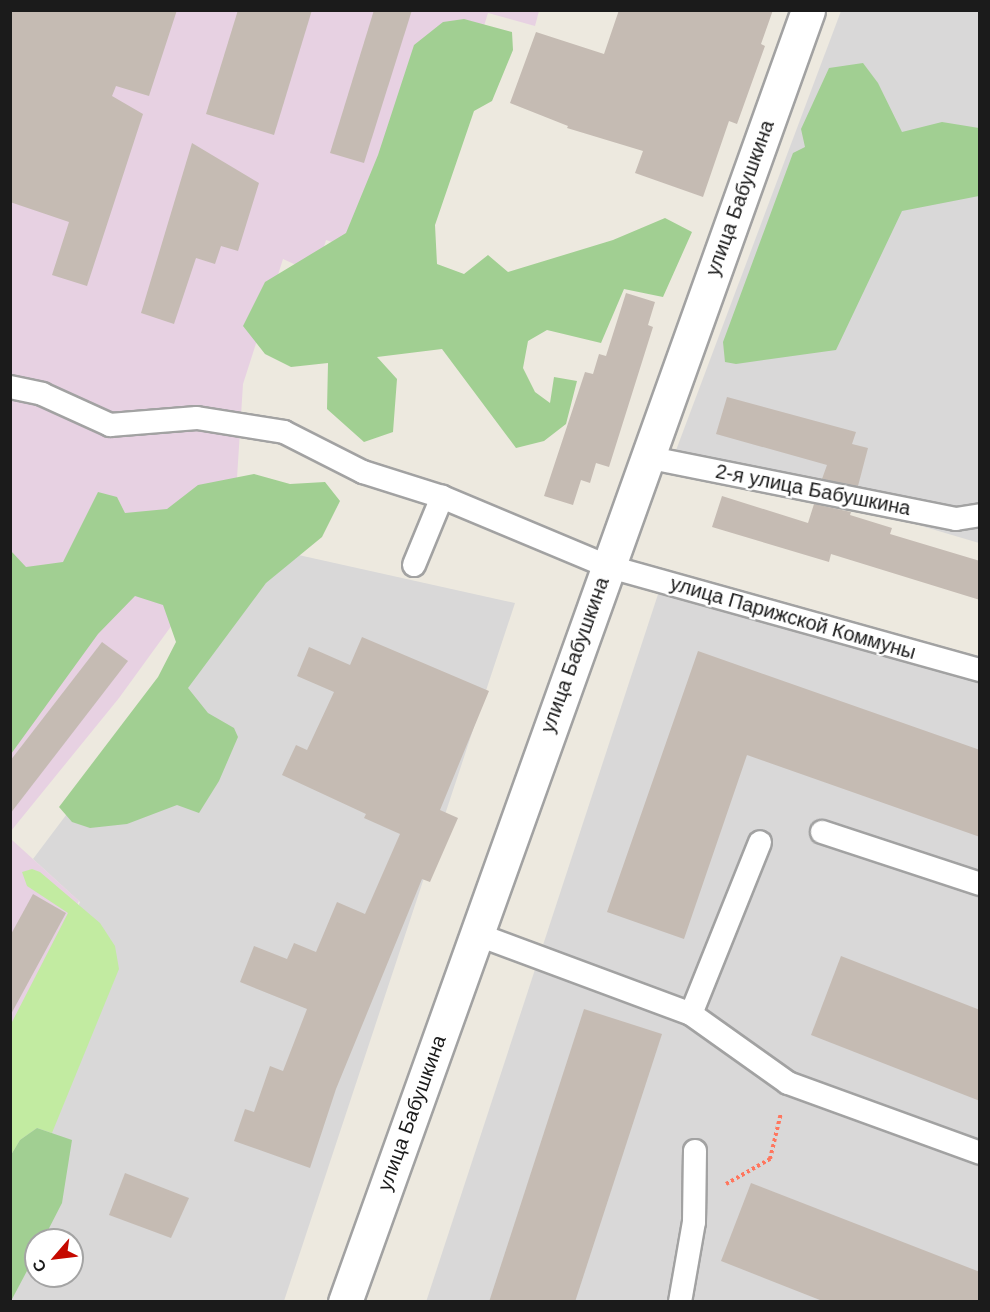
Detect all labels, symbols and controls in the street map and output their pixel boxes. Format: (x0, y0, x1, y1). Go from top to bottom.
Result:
street label: улица Бабушкина (701, 117, 779, 279)
street label: 2-я улица Бабушкина (713, 459, 913, 521)
street label: улица Парижской Коммуны (667, 571, 919, 665)
street label: улица Бабушкина (536, 574, 614, 736)
street label: улица Бабушкина (373, 1032, 451, 1194)
north arrow (24, 1228, 84, 1288)
text: С (29, 1257, 50, 1275)

